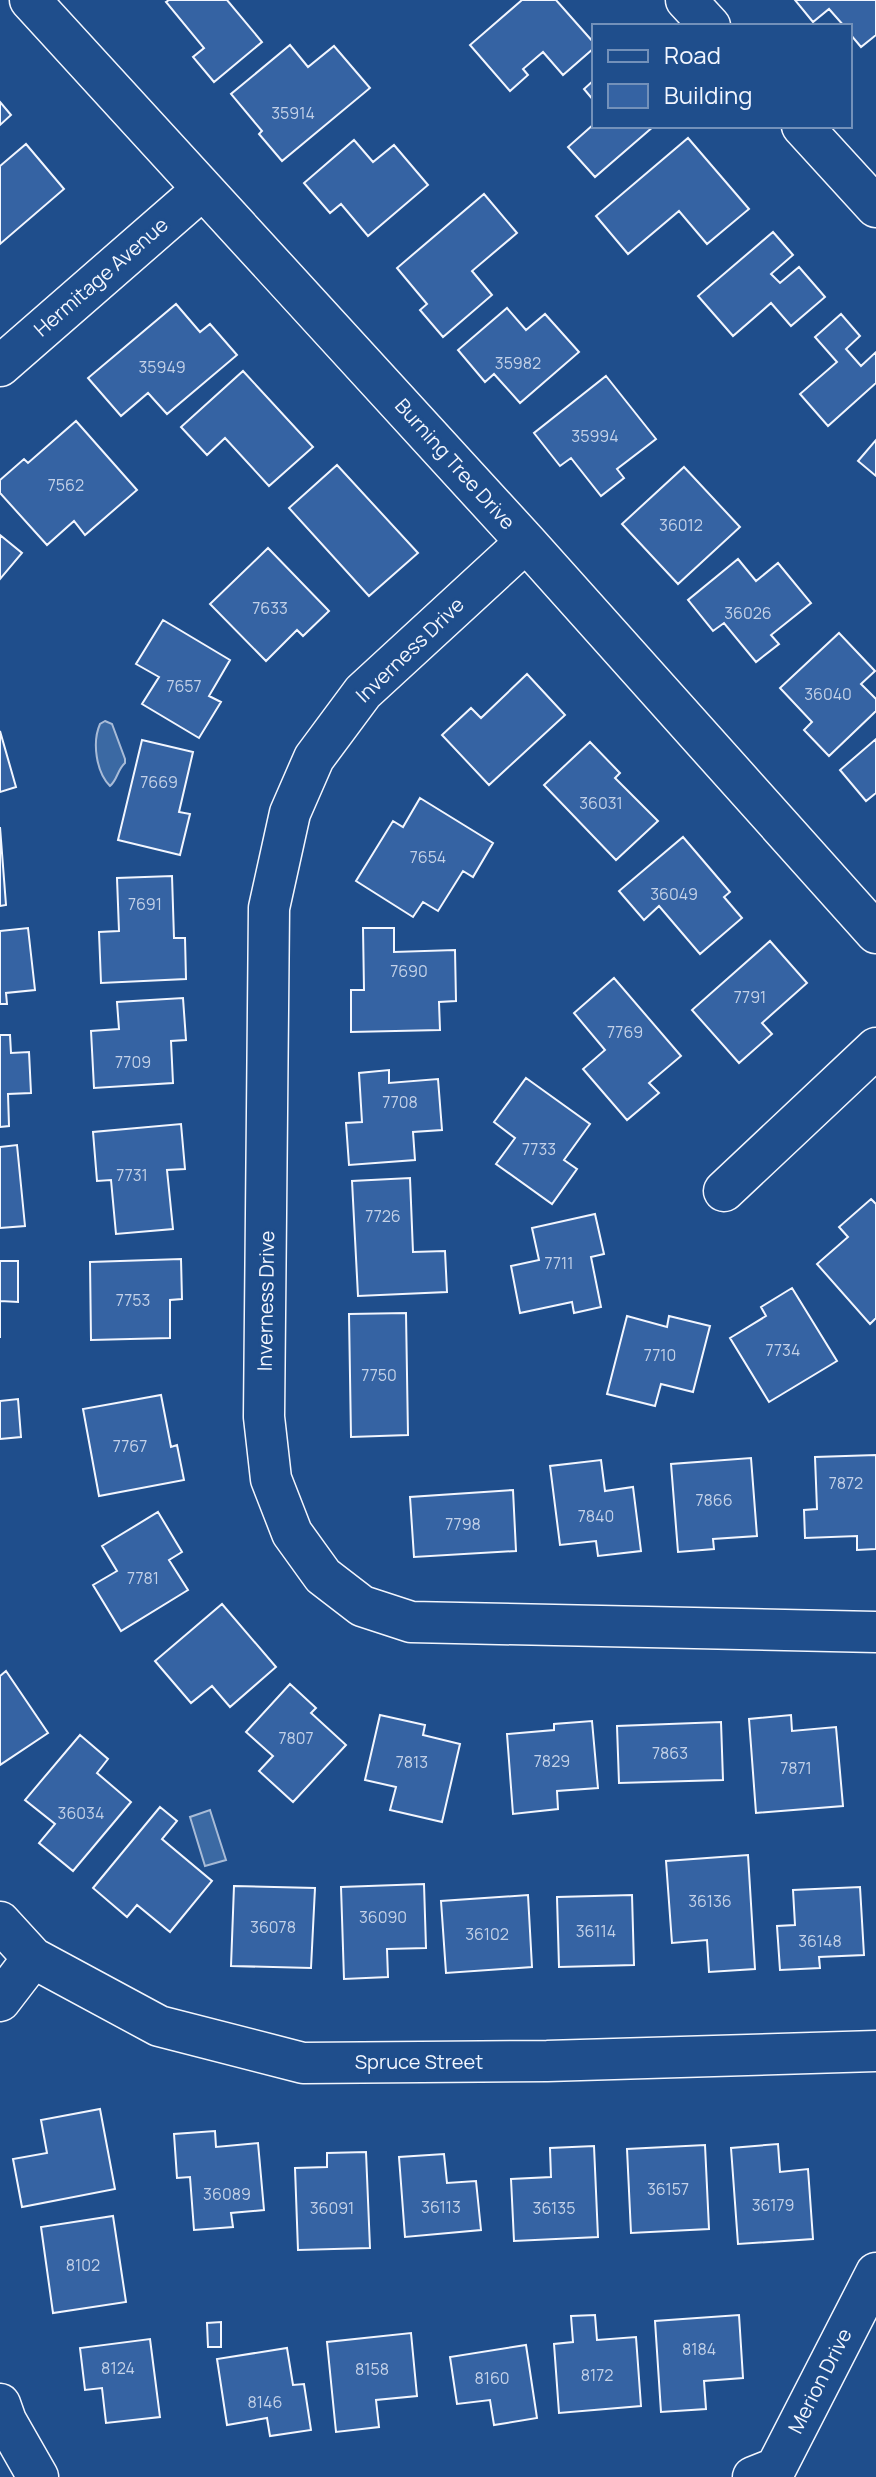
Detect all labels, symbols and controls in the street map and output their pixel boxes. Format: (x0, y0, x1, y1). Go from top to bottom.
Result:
legend (592, 24, 852, 128)
text: Road (664, 38, 721, 71)
text: Building (664, 78, 752, 111)
house number: 35914 (271, 102, 315, 124)
street label: Hermitage Avenue (28, 211, 173, 342)
house number: 35982 (495, 352, 541, 374)
house number: 35949 (138, 356, 186, 378)
street label: Burning Tree Drive (389, 392, 522, 535)
house number: 35994 (571, 425, 619, 447)
house number: 7562 (48, 474, 84, 496)
house number: 36012 (659, 514, 703, 536)
street label: Inverness Drive (350, 591, 470, 708)
house number: 7633 (252, 597, 288, 619)
house number: 36026 (724, 602, 772, 624)
house number: 7657 (166, 675, 202, 697)
house number: 36040 (804, 683, 852, 705)
house number: 7669 (140, 771, 178, 793)
house number: 36031 (579, 792, 623, 814)
house number: 7654 (410, 846, 446, 868)
house number: 36049 (650, 883, 698, 905)
house number: 7691 (128, 893, 162, 915)
house number: 7690 (390, 960, 428, 982)
house number: 7791 (734, 986, 766, 1008)
house number: 7769 (607, 1021, 643, 1043)
house number: 7709 (115, 1051, 151, 1073)
house number: 7708 (382, 1091, 418, 1113)
house number: 7733 (522, 1138, 556, 1160)
house number: 7731 (116, 1164, 148, 1186)
house number: 7726 (365, 1205, 401, 1227)
street label: Inverness Drive (251, 1231, 280, 1371)
house number: 7711 (545, 1252, 573, 1274)
house number: 7753 (116, 1289, 150, 1311)
house number: 7734 (766, 1339, 800, 1361)
house number: 7710 (644, 1344, 676, 1366)
house number: 7750 (361, 1364, 397, 1386)
house number: 7767 (113, 1435, 147, 1457)
house number: 7872 (829, 1472, 863, 1494)
house number: 7866 (695, 1489, 733, 1511)
house number: 7840 (578, 1505, 614, 1527)
house number: 7798 (445, 1513, 481, 1535)
house number: 7781 (127, 1567, 159, 1589)
house number: 7807 (278, 1727, 314, 1749)
house number: 7863 (652, 1742, 688, 1764)
house number: 7829 (534, 1750, 570, 1772)
house number: 7813 (396, 1751, 428, 1773)
house number: 7871 (780, 1757, 812, 1779)
house number: 36034 (58, 1802, 104, 1824)
house number: 36136 (688, 1890, 732, 1912)
house number: 36090 (359, 1906, 407, 1928)
house number: 36078 (250, 1916, 296, 1938)
house number: 36114 (576, 1920, 616, 1942)
house number: 36102 (465, 1923, 509, 1945)
house number: 36148 (798, 1930, 842, 1952)
street label: Spruce Street (355, 2048, 483, 2075)
house number: 36157 (647, 2178, 689, 2200)
house number: 36089 (203, 2183, 251, 2205)
house number: 36179 (752, 2194, 794, 2216)
house number: 36113 (421, 2196, 461, 2218)
house number: 36091 (310, 2197, 354, 2219)
house number: 36135 (533, 2197, 575, 2219)
house number: 8102 (66, 2254, 100, 2276)
street label: Merion Drive (781, 2323, 858, 2438)
house number: 8184 (682, 2338, 716, 2360)
house number: 8124 (101, 2357, 135, 2379)
house number: 8158 (355, 2358, 389, 2380)
house number: 8172 (581, 2364, 613, 2386)
house number: 8160 (474, 2367, 510, 2389)
house number: 8146 (248, 2391, 282, 2413)

